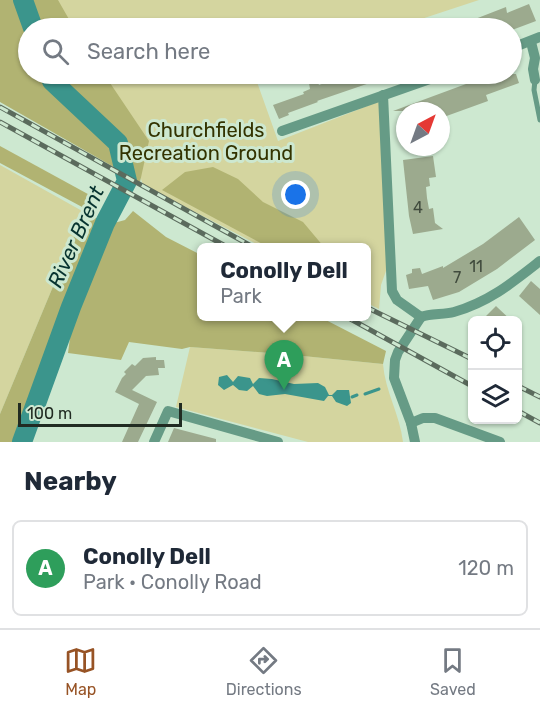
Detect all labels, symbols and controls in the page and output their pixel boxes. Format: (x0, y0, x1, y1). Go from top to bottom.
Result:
search box (18, 18, 522, 84)
icon: search (39, 35, 72, 68)
text: Search here (87, 38, 210, 65)
north arrow (396, 102, 450, 156)
park label: Churchfields Recreation Ground (119, 118, 293, 165)
your location (281, 180, 310, 209)
water label: River Brent (42, 181, 109, 292)
house number: 4 (413, 198, 423, 217)
popup (197, 243, 371, 321)
text: Conolly Dell (220, 257, 348, 284)
house number: 11 (469, 257, 483, 276)
house number: 7 (453, 268, 461, 287)
text: Park (220, 284, 262, 308)
map controls (468, 316, 522, 424)
button: locate (468, 316, 522, 370)
pin: A (264, 340, 304, 390)
button: layers (468, 370, 522, 424)
scale bar (18, 400, 182, 428)
text: 100 m (27, 404, 72, 423)
text: Nearby (24, 466, 117, 497)
text: Conolly Dell (83, 543, 211, 570)
text: A (38, 556, 53, 580)
text: 120 m (458, 556, 514, 580)
text: Park · Conolly Road (83, 570, 262, 594)
tab: Map (64, 644, 97, 699)
tab: Directions (226, 644, 302, 699)
tab: Saved (430, 644, 476, 699)

